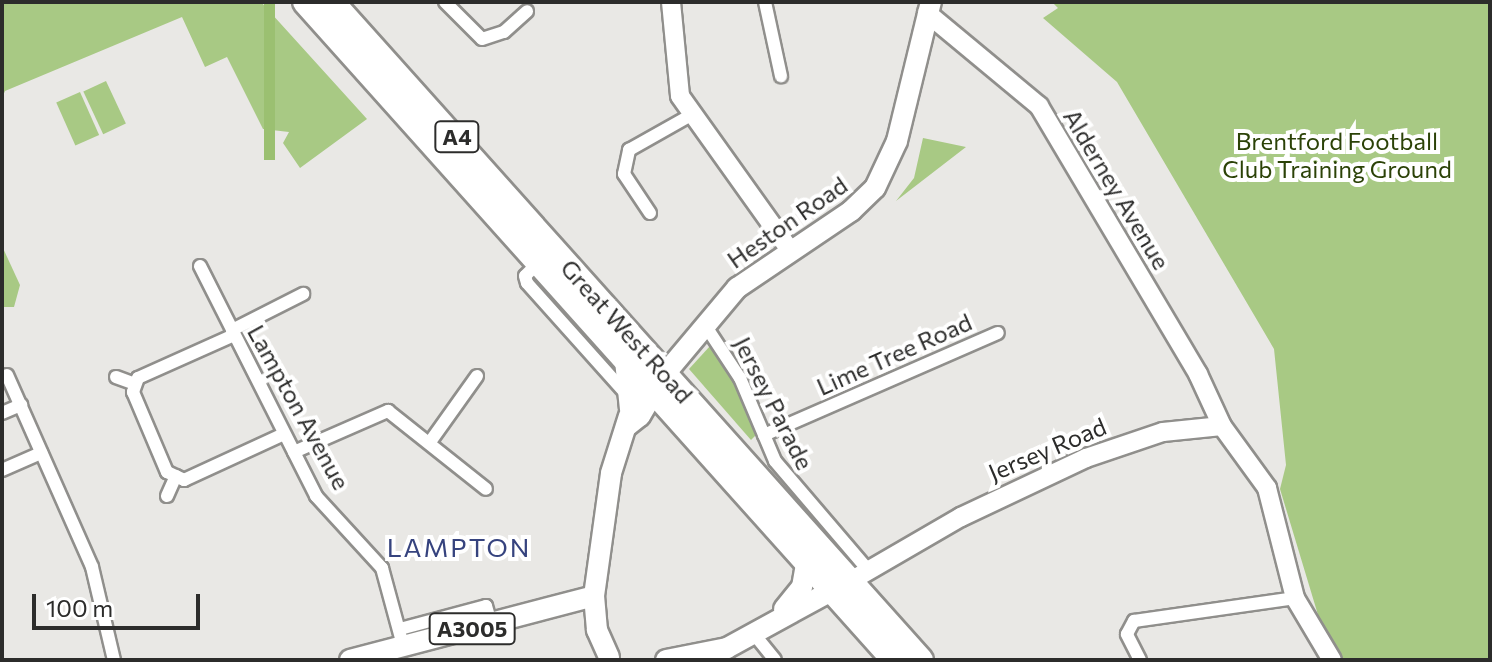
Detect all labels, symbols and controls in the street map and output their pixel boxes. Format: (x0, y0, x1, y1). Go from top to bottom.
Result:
street label: Alderney Avenue (1058, 104, 1176, 274)
road number: A4 (433, 119, 481, 155)
park label: Brentford Football Club Training Ground (1222, 127, 1452, 183)
street label: Heston Road (721, 170, 853, 274)
street label: Great West Road (555, 253, 699, 409)
street label: Lime Tree Road (812, 307, 976, 401)
street label: Lampton Avenue (242, 320, 356, 494)
street label: Jersey Parade (728, 332, 820, 474)
street label: Jersey Road (984, 411, 1110, 487)
district label: LAMPTON (387, 531, 531, 563)
scale bar (36, 578, 204, 628)
text: 100 m (46, 593, 113, 622)
road number: A3005 (428, 611, 516, 647)

